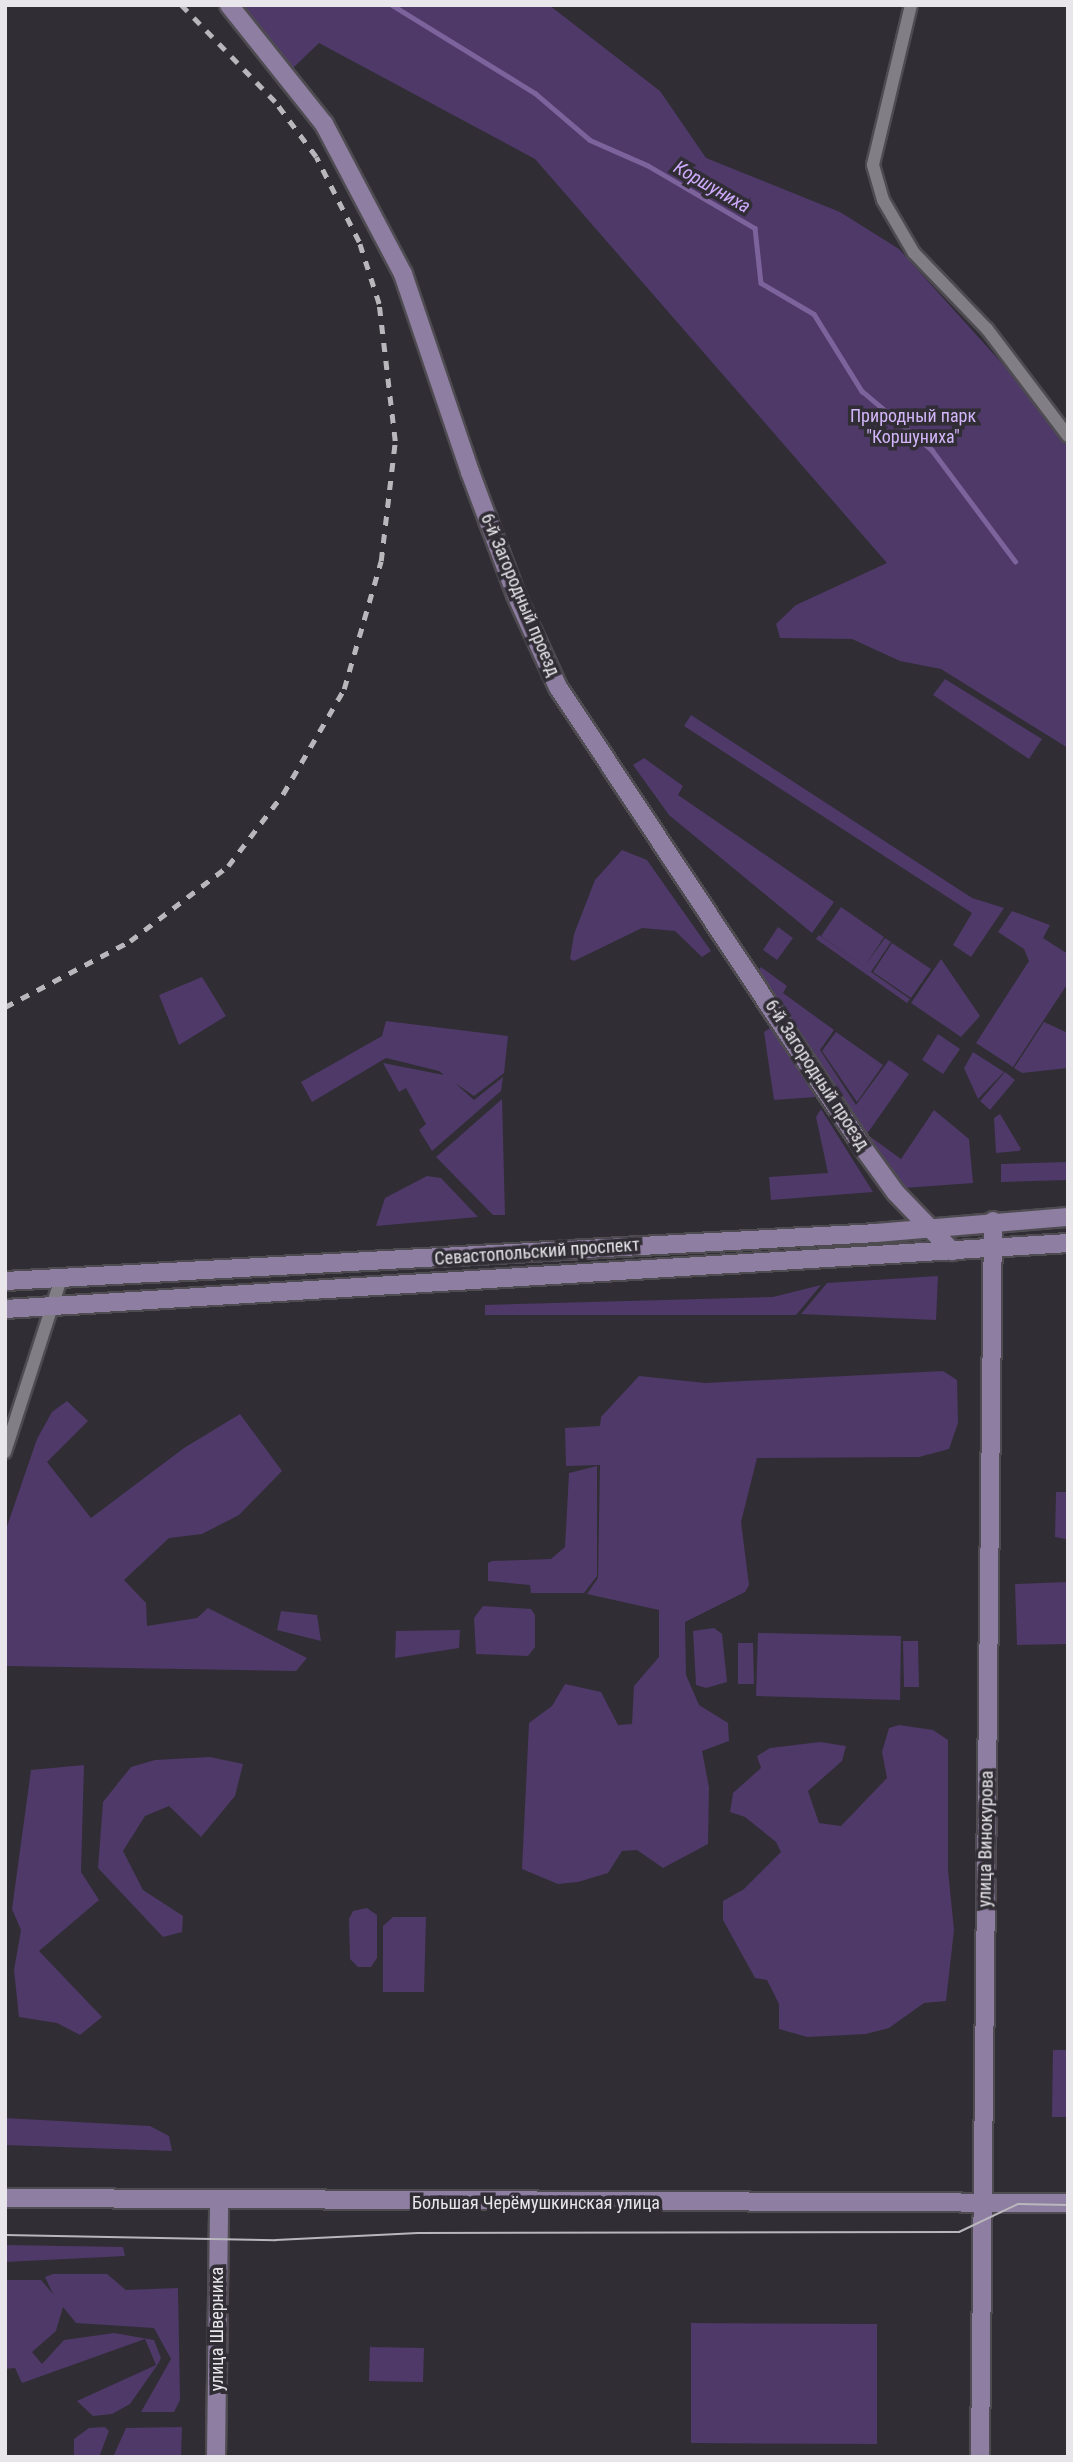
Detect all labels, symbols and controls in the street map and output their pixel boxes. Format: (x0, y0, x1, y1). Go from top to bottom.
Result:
water label: Коршуниха (670, 156, 754, 218)
park label: Природный парк "Коршуниха" (850, 406, 976, 448)
street label: 6-й Загородный проезд (476, 510, 564, 680)
street label: 6-й Загородный проезд (760, 996, 874, 1154)
street label: Севастопольский проспект (434, 1234, 640, 1270)
street label: улица Винокурова (974, 1771, 998, 1907)
street label: Большая Черёмушкинская улица (412, 2192, 660, 2214)
street label: улица Шверника (206, 2267, 228, 2391)

